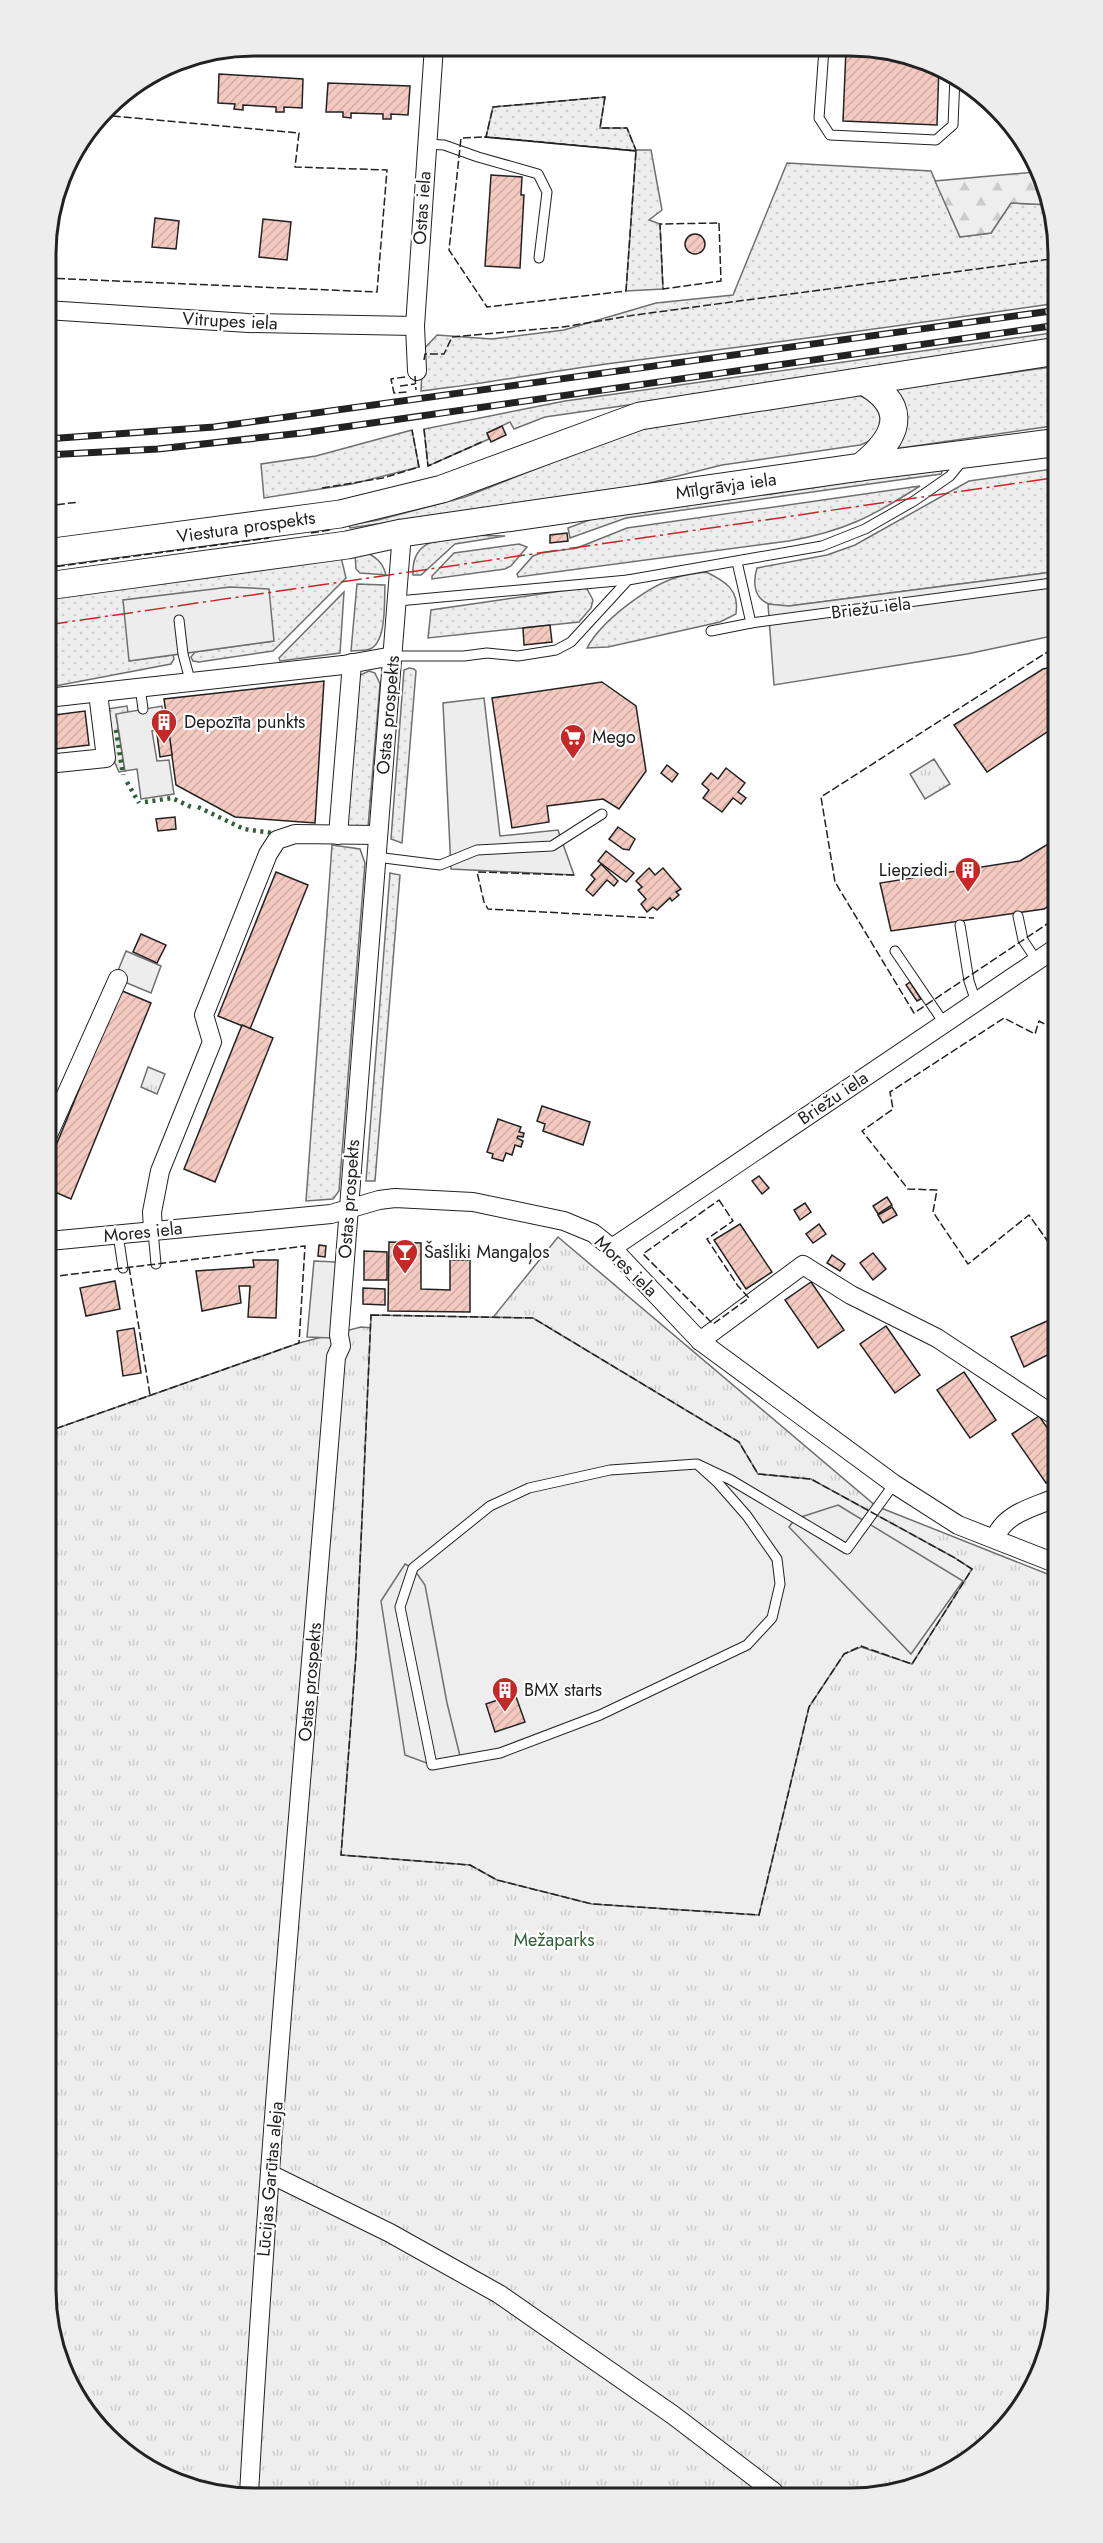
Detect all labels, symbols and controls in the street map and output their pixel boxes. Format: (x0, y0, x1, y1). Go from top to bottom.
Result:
street label: Ostas iela (406, 170, 438, 246)
street label: Vitrupes iela (182, 306, 278, 336)
street label: Mīlgrāvja iela (674, 466, 778, 506)
street label: Viestura prospekts (175, 504, 317, 550)
street label: Briežu iela (830, 590, 912, 626)
street label: Ostas prospekts (370, 654, 406, 776)
building icon: Depozīta punkts (149, 707, 179, 745)
place label: Depozīta punkts (184, 709, 305, 735)
supermarket icon: Mego (558, 722, 588, 760)
place label: Mego (592, 724, 636, 750)
building icon: Liepziedi (953, 855, 983, 893)
place label: Liepziedi (879, 857, 948, 883)
street label: Briežu iela (793, 1065, 873, 1131)
street label: Ostas prospekts (332, 1139, 366, 1259)
street label: Mores iela (102, 1215, 184, 1249)
street label: Mores iela (589, 1229, 663, 1303)
bar icon: Šašliki Mangaļos (390, 1237, 420, 1275)
place label: Šašliki Mangaļos (424, 1239, 549, 1265)
street label: Ostas prospekts (292, 1621, 328, 1743)
building icon: BMX starts (490, 1675, 520, 1713)
place label: BMX starts (524, 1677, 602, 1703)
park label: Mežaparks (513, 1927, 595, 1953)
street label: Lūcijas Garūtas aleja (250, 2100, 290, 2258)

